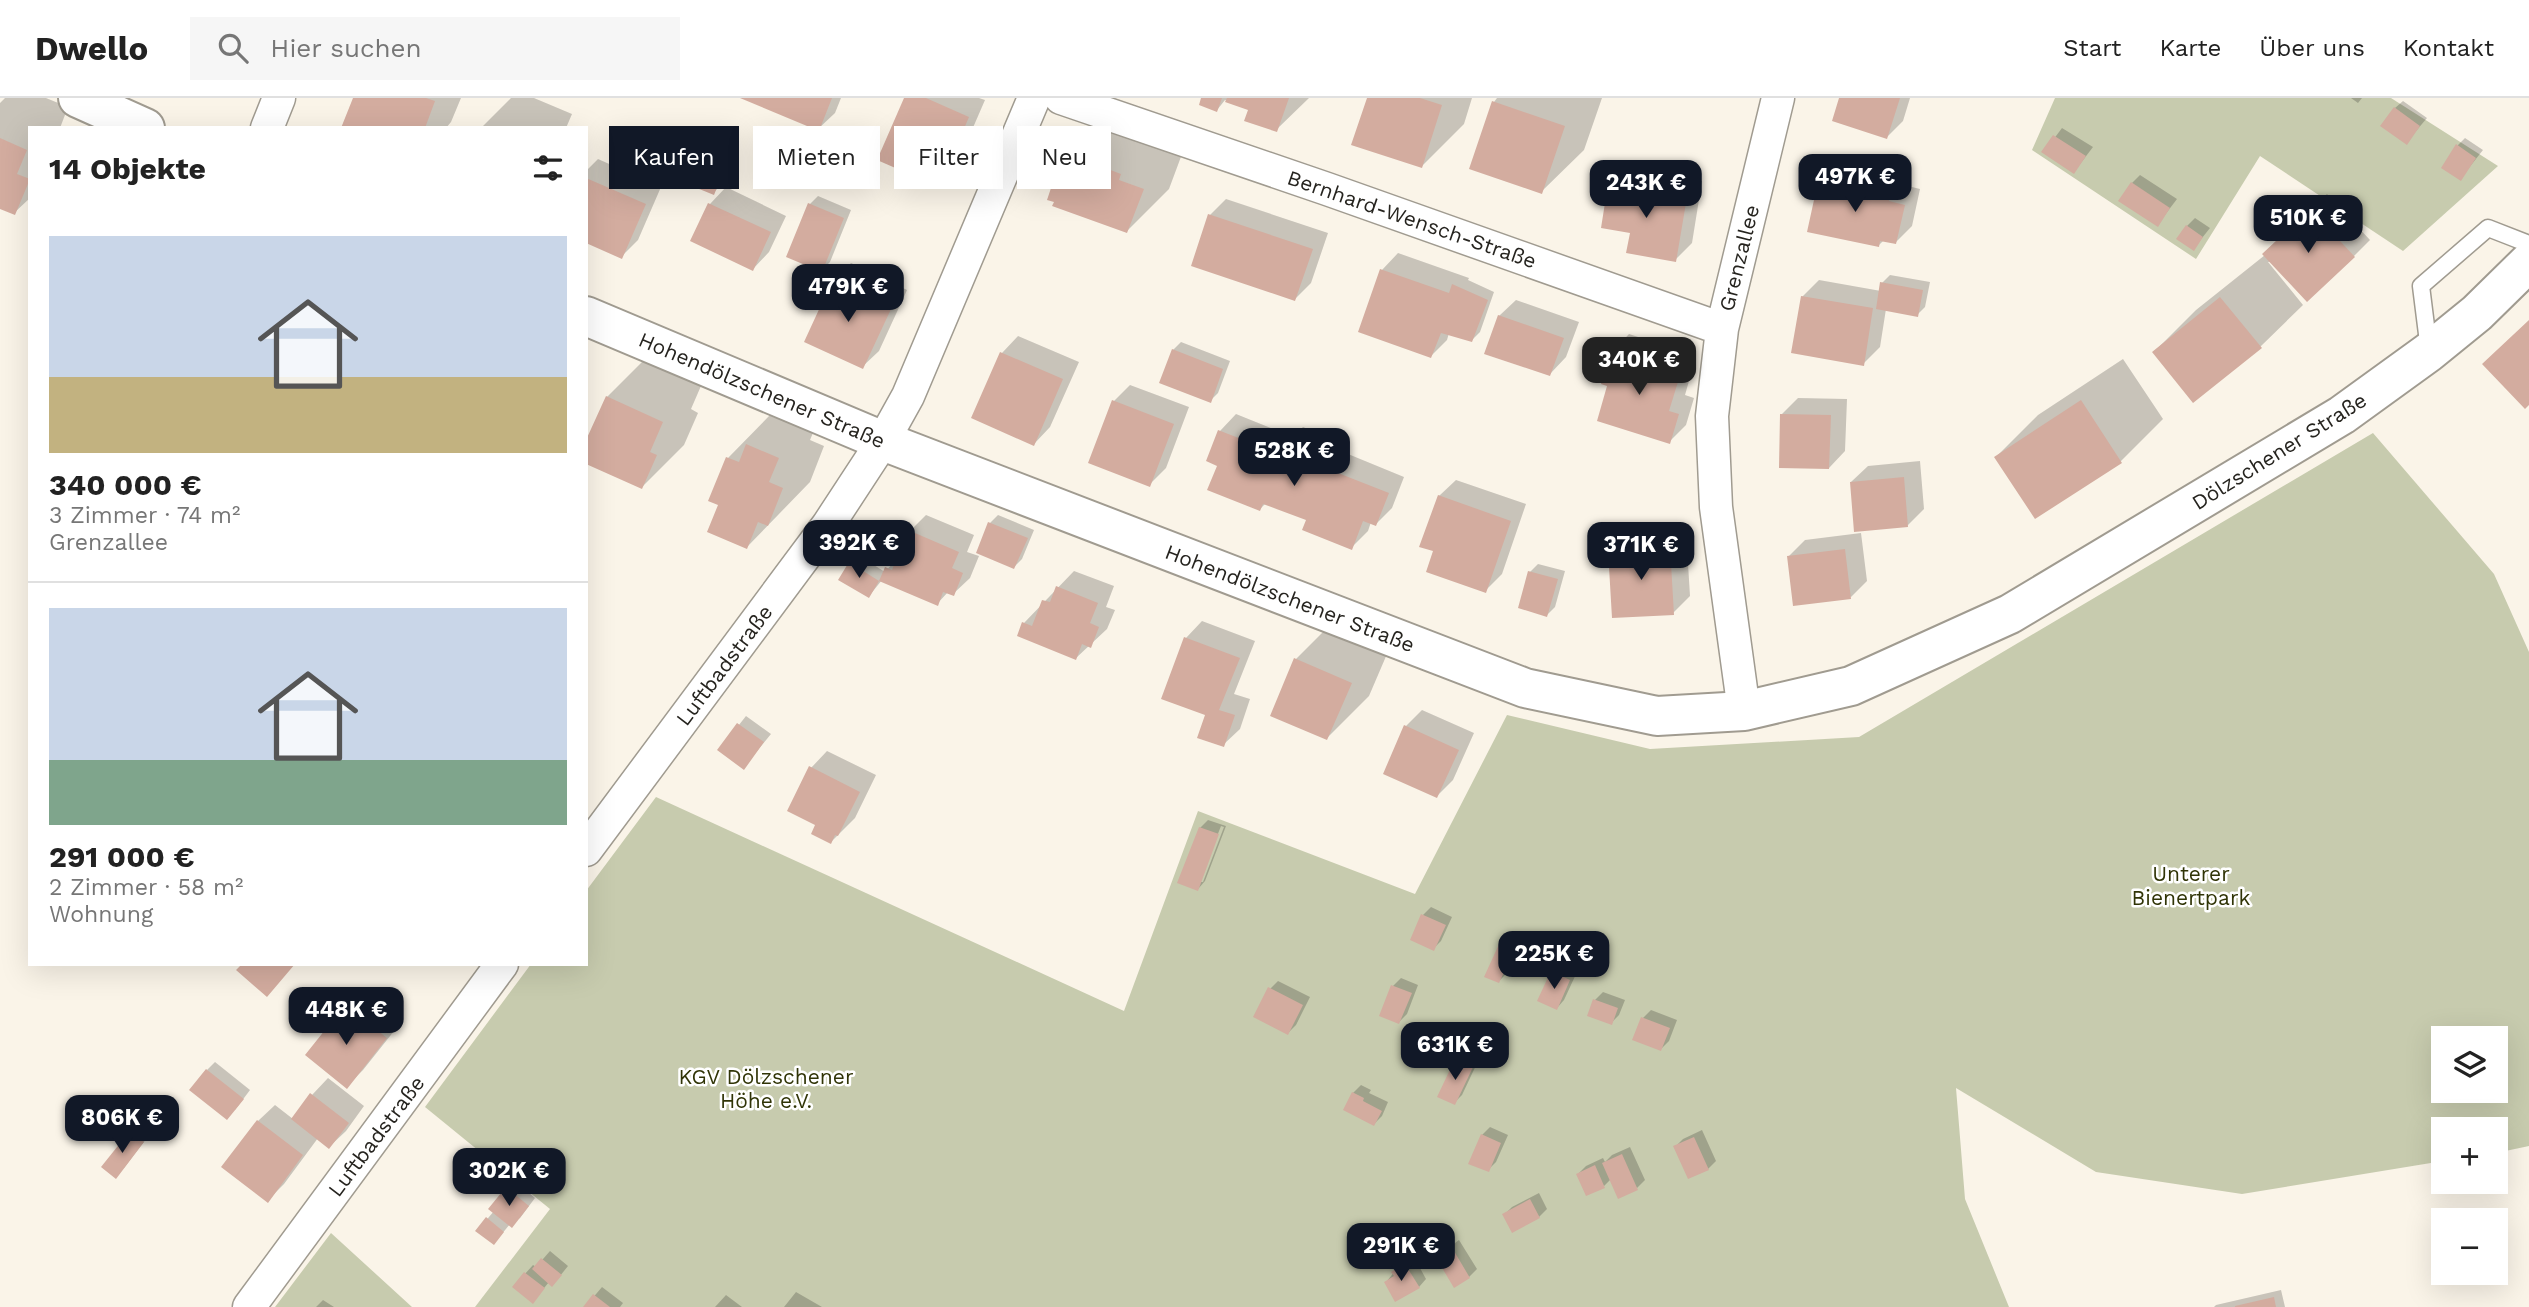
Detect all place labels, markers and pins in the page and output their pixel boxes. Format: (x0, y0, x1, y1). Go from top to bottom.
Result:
pin: 497K € (1798, 155, 1912, 214)
pin: 243K € (1589, 160, 1703, 220)
pin: 510K € (2251, 195, 2365, 255)
pin: 479K € (791, 264, 905, 324)
pin: 340K € (1582, 338, 1696, 397)
pin: 528K € (1237, 428, 1351, 488)
pin: 392K € (802, 520, 916, 580)
pin: 371K € (1584, 522, 1698, 582)
pin: 225K € (1497, 932, 1611, 991)
pin: 448K € (289, 988, 403, 1047)
pin: 631K € (1398, 1023, 1512, 1082)
pin: 806K € (65, 1096, 179, 1155)
pin: 302K € (452, 1148, 566, 1208)
pin: 291K € (1344, 1224, 1458, 1283)

